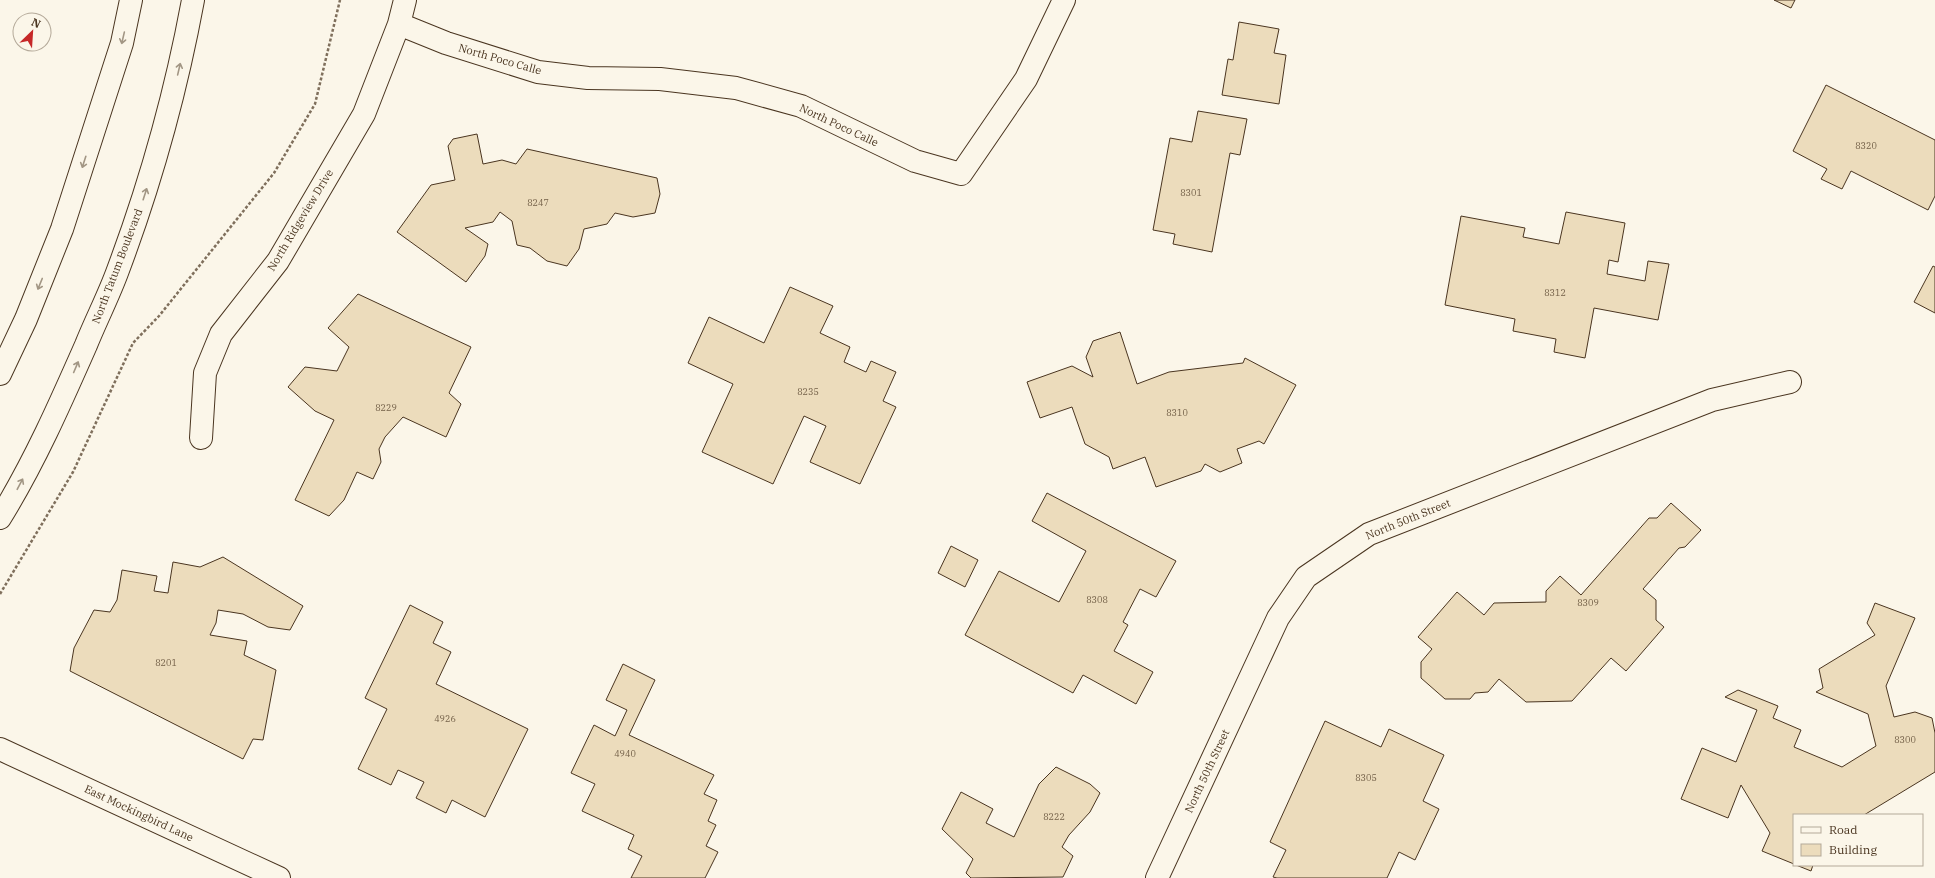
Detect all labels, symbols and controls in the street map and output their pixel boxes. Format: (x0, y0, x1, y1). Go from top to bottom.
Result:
north arrow (12, 12, 52, 52)
text: N (29, 15, 43, 31)
one-way arrow (119, 31, 126, 44)
street label: North Poco Calle (457, 40, 543, 78)
one-way arrow (176, 63, 184, 76)
street label: North Poco Calle (797, 101, 881, 150)
house number: 8320 (1855, 140, 1877, 151)
one-way arrow (80, 155, 87, 168)
street label: North Ridgeview Drive (264, 166, 336, 274)
house number: 8301 (1180, 187, 1202, 198)
one-way arrow (142, 188, 149, 201)
house number: 8247 (527, 197, 549, 208)
street label: North Tatum Boulevard (89, 206, 146, 326)
one-way arrow (36, 278, 44, 290)
house number: 8312 (1544, 287, 1566, 298)
one-way arrow (73, 361, 81, 373)
house number: 8235 (797, 386, 819, 397)
house number: 8229 (375, 402, 397, 413)
house number: 8310 (1166, 407, 1188, 418)
one-way arrow (17, 478, 25, 490)
street label: North 50th Street (1363, 496, 1453, 542)
house number: 8308 (1086, 594, 1108, 605)
house number: 8309 (1577, 597, 1599, 608)
house number: 8201 (155, 657, 177, 668)
house number: 4926 (434, 713, 456, 724)
street label: North 50th Street (1182, 727, 1232, 815)
house number: 8300 (1894, 734, 1916, 745)
house number: 4940 (614, 748, 636, 759)
house number: 8305 (1355, 772, 1377, 783)
street label: East Mockingbird Lane (82, 782, 196, 845)
house number: 8222 (1043, 811, 1065, 822)
legend (1793, 814, 1923, 866)
text: Road (1829, 822, 1858, 837)
text: Building (1829, 842, 1877, 857)

